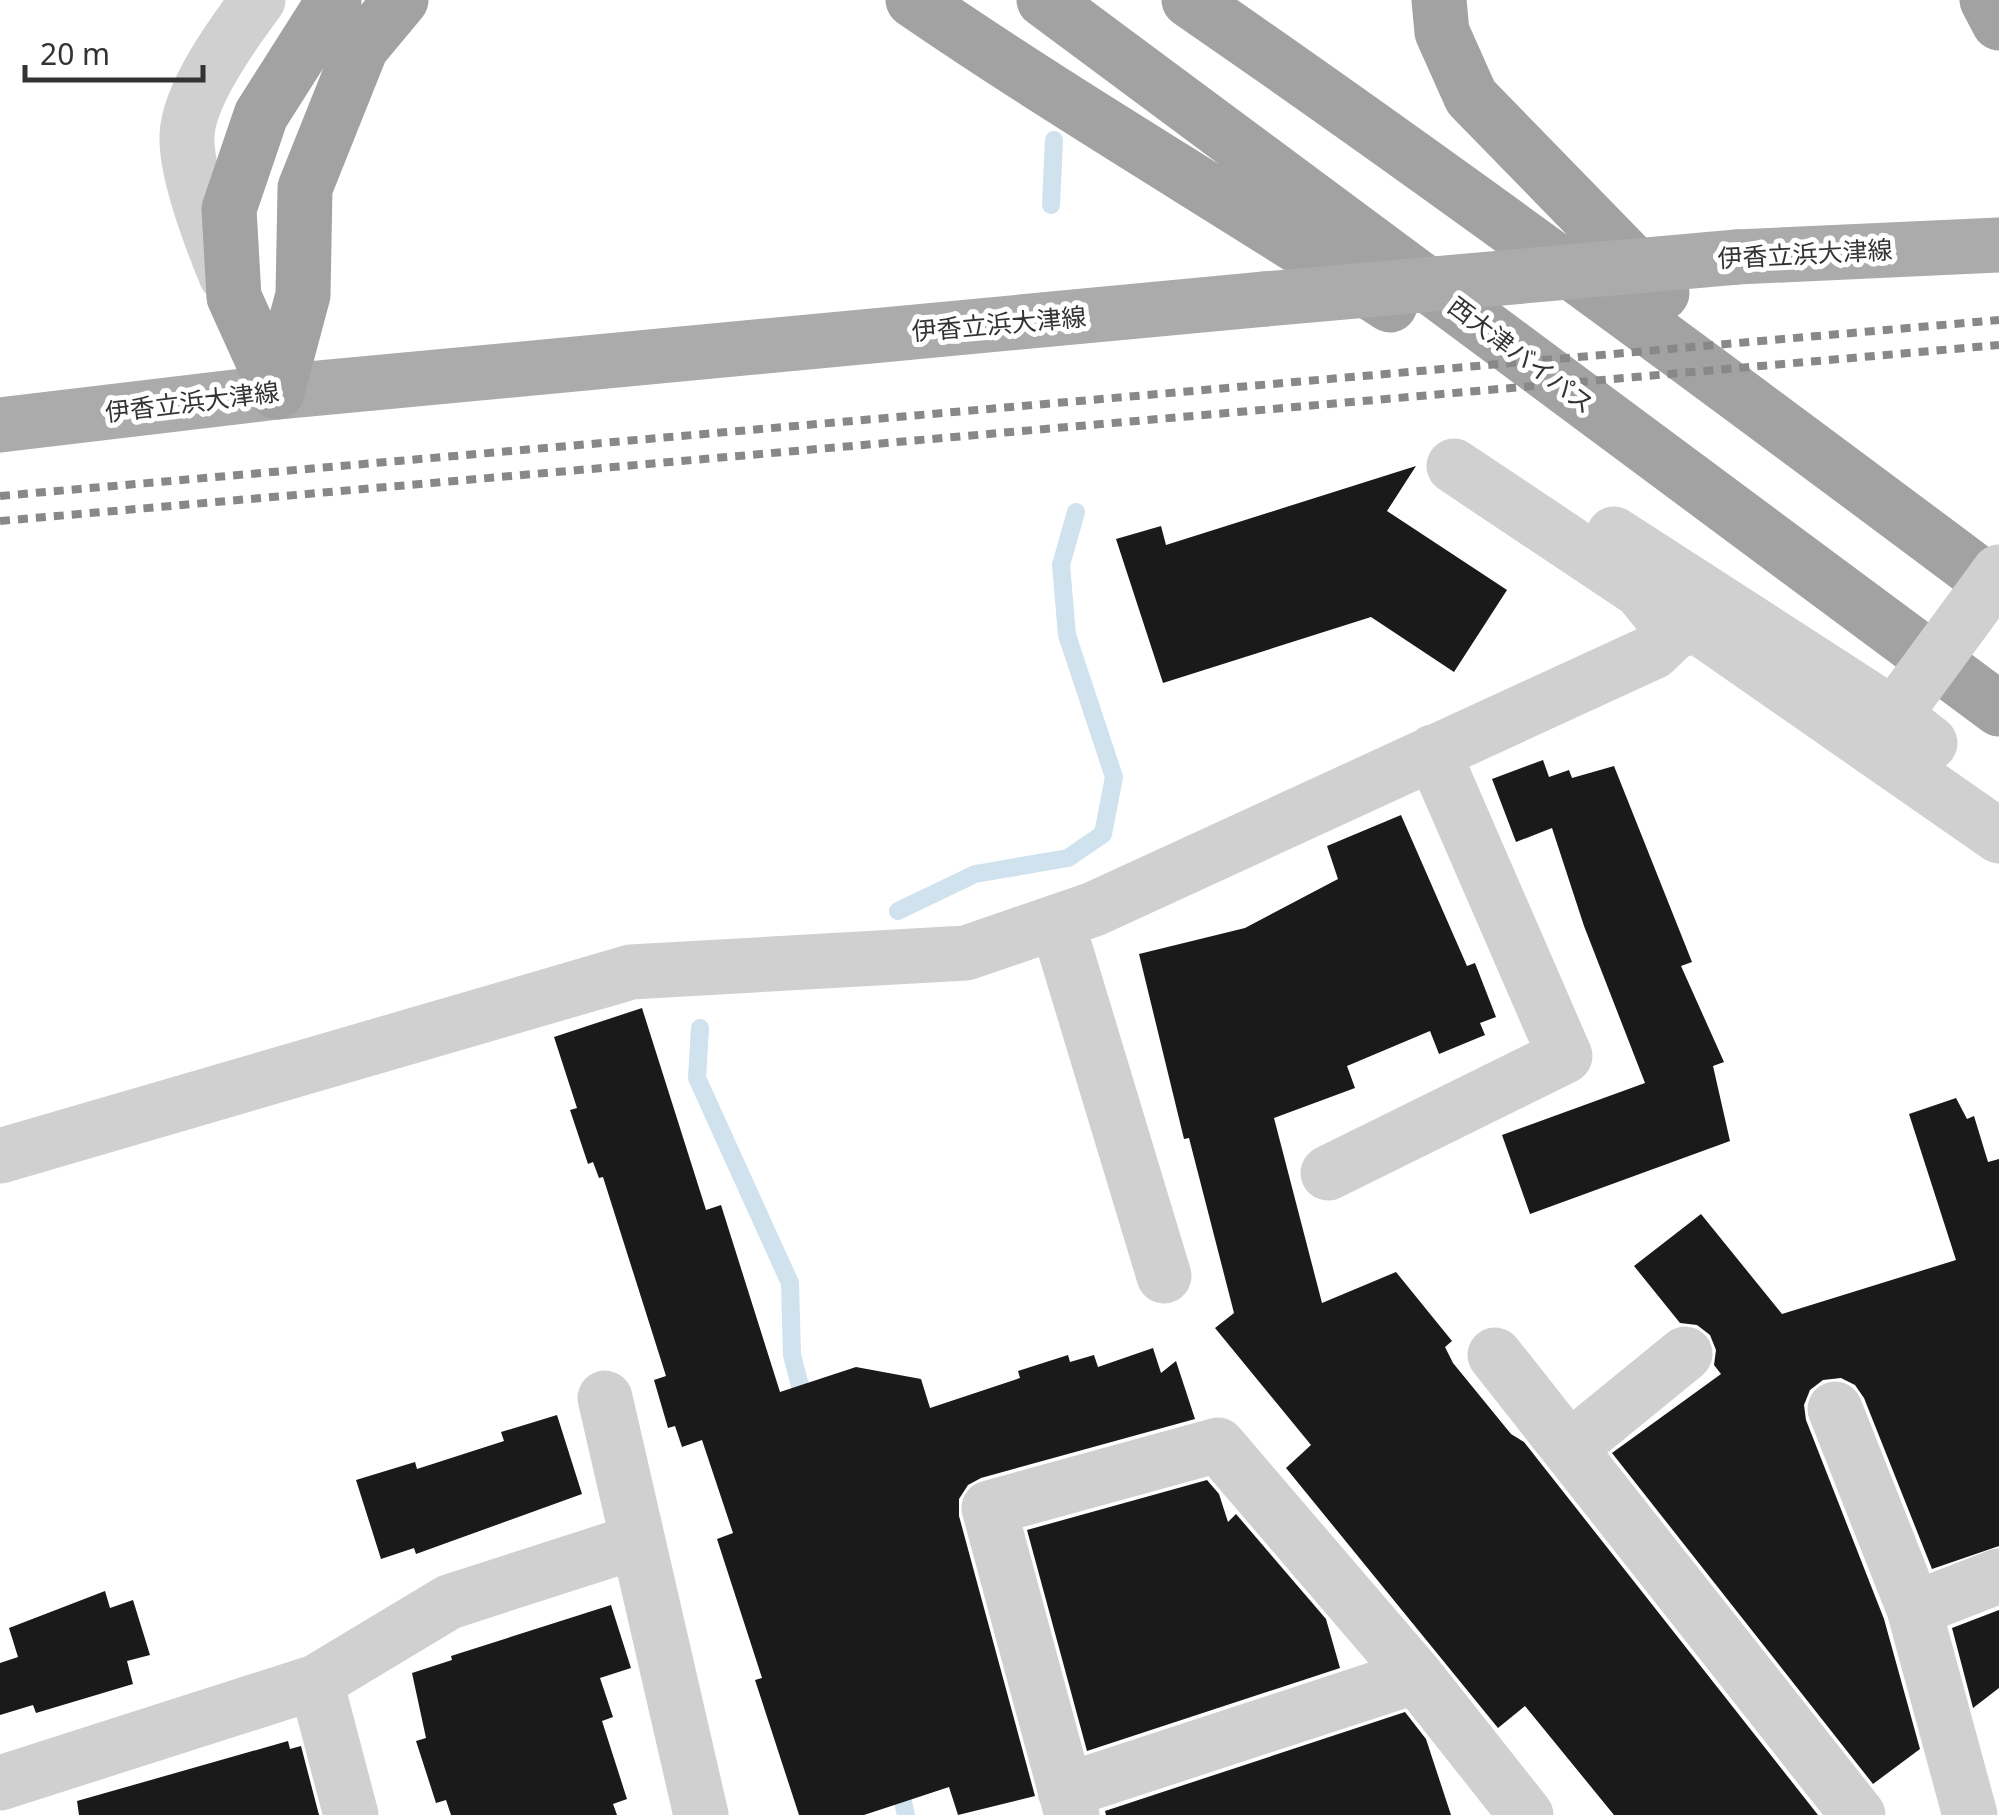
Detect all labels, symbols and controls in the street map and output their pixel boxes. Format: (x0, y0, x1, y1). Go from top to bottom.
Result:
scale bar (25, 20, 202, 82)
text: 20 m (40, 33, 110, 74)
street label: 伊香立浜大津線 (1717, 231, 1893, 275)
street label: 西大津バイパス (1442, 288, 1602, 420)
street label: 伊香立浜大津線 (910, 298, 1088, 348)
street label: 伊香立浜大津線 (103, 373, 281, 429)

